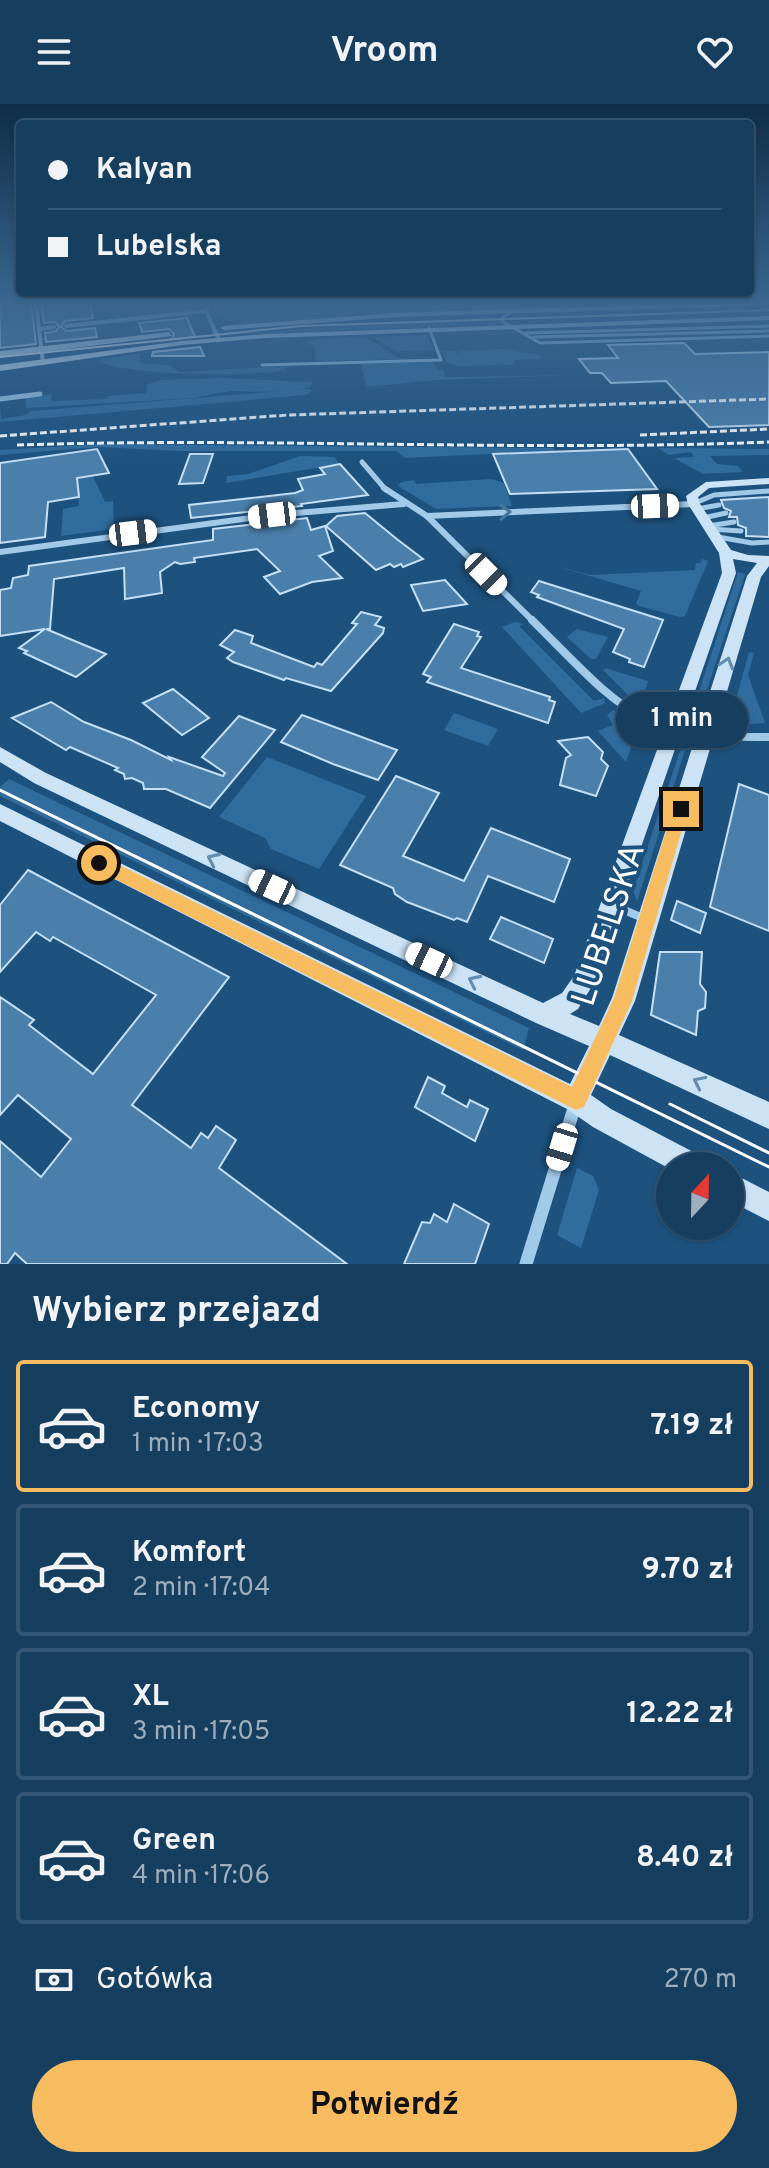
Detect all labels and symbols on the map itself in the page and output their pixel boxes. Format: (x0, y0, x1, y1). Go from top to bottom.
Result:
car (631, 493, 679, 519)
car (247, 500, 297, 530)
one-way arrow (499, 504, 512, 521)
car (108, 518, 158, 548)
car (461, 549, 511, 599)
one-way arrow (718, 657, 734, 671)
callout: 1 min (615, 693, 747, 749)
route end (663, 791, 699, 827)
street label: LUBELSKA (564, 838, 657, 1012)
route start (81, 845, 117, 881)
one-way arrow (207, 853, 221, 869)
car (245, 866, 299, 908)
car (402, 939, 456, 981)
one-way arrow (467, 975, 482, 991)
one-way arrow (693, 1076, 707, 1092)
car (544, 1121, 580, 1173)
north arrow (656, 1152, 744, 1240)

